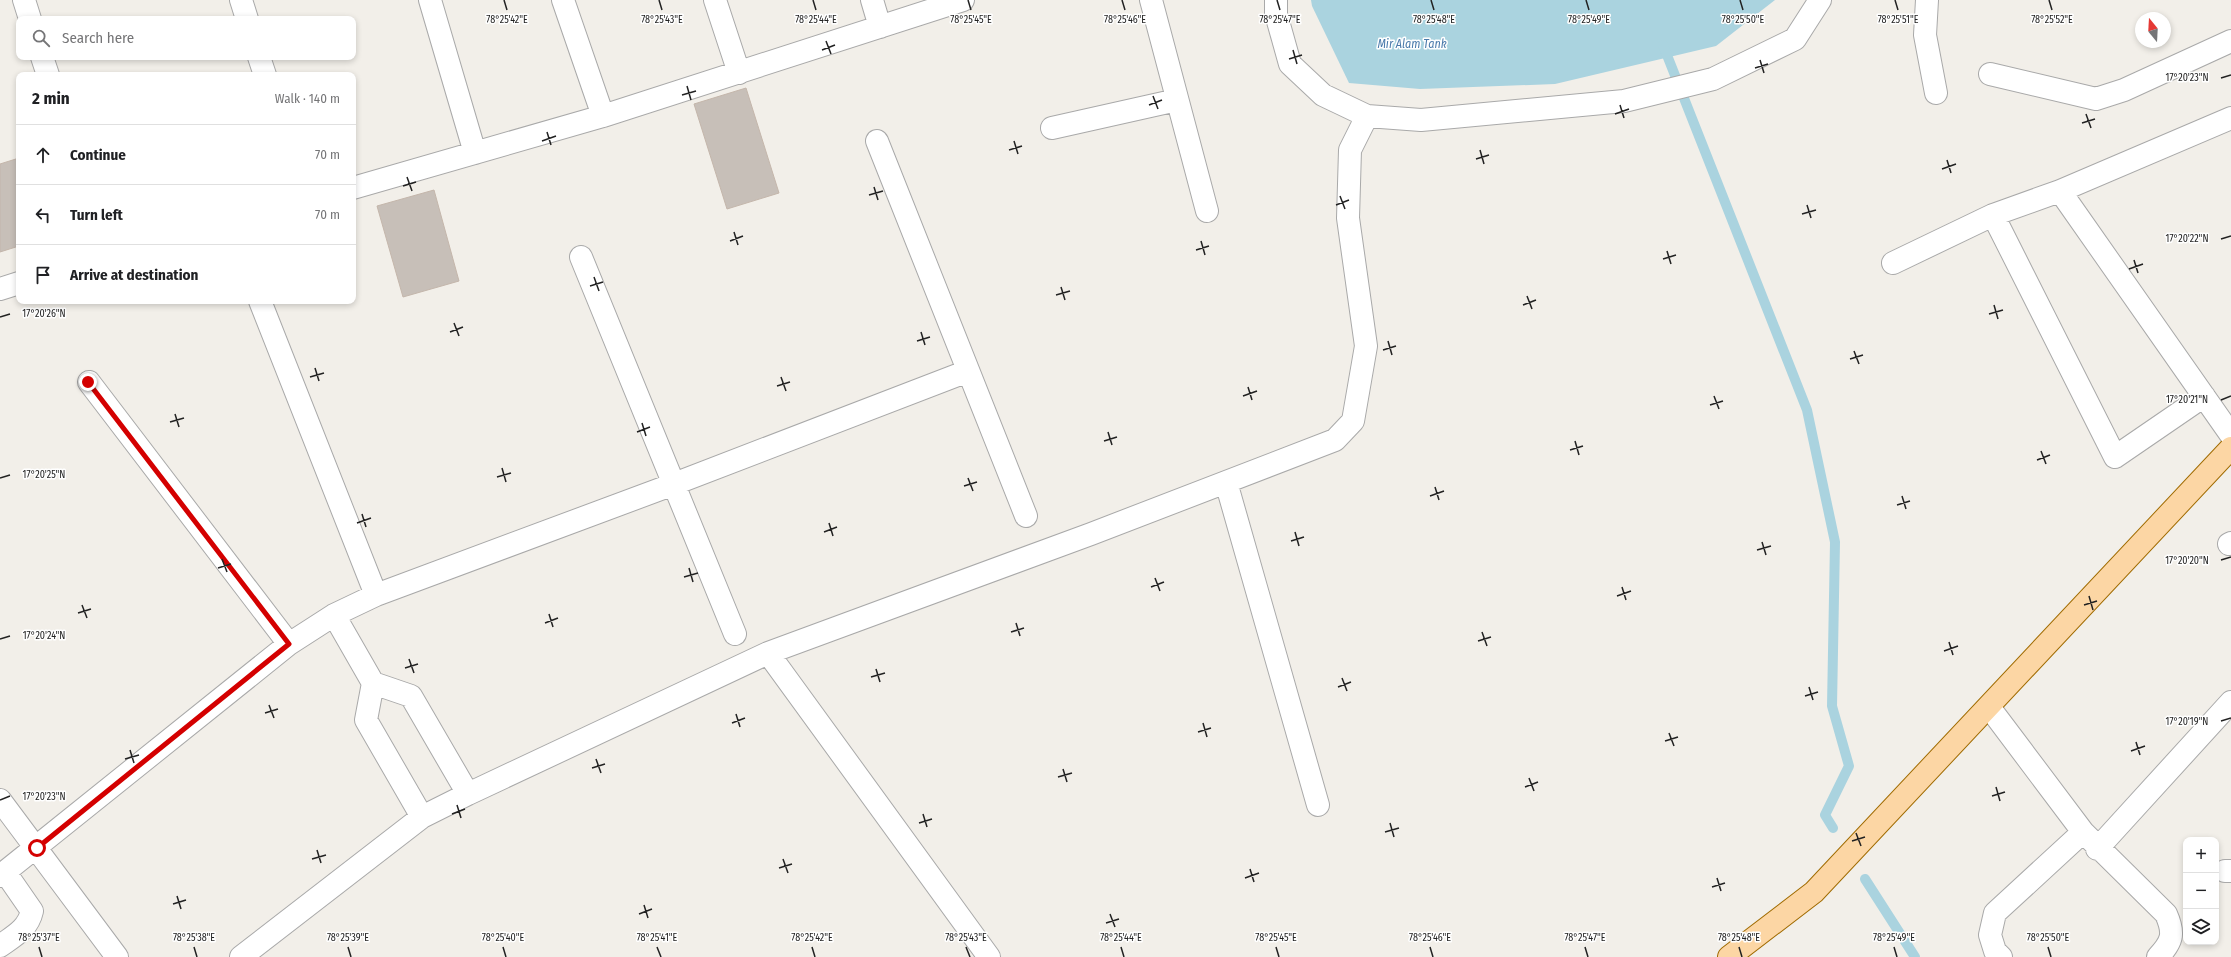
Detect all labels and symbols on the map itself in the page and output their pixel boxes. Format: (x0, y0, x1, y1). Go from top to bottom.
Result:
north arrow (2135, 12, 2171, 48)
text: 78°25'42"E (486, 14, 528, 26)
text: 78°25'43"E (641, 14, 683, 26)
text: 78°25'44"E (795, 14, 837, 26)
text: 78°25'45"E (950, 14, 992, 26)
text: 78°25'46"E (1104, 14, 1146, 26)
text: 78°25'47"E (1259, 14, 1301, 26)
text: 78°25'48"E (1413, 14, 1455, 26)
text: 78°25'49"E (1568, 14, 1610, 26)
text: 78°25'50"E (1722, 14, 1765, 26)
text: 78°25'51"E (1878, 14, 1919, 26)
text: 78°25'52"E (2031, 14, 2073, 26)
water label: Mir Alam Tank (1377, 37, 1447, 51)
text: 17°20'23"N (2165, 72, 2209, 84)
text: 17°20'22"N (2166, 233, 2208, 245)
text: 17°20'26"N (22, 308, 66, 320)
route end (79, 373, 97, 391)
text: 17°20'21"N (2166, 394, 2208, 406)
text: 17°20'25"N (23, 469, 65, 481)
text: 17°20'20"N (2165, 555, 2209, 567)
text: 17°20'24"N (23, 630, 65, 642)
text: 17°20'19"N (2166, 716, 2208, 728)
text: 17°20'23"N (22, 791, 66, 803)
route start (28, 839, 46, 857)
text: 78°25'37"E (18, 932, 60, 944)
text: 78°25'38"E (173, 932, 215, 944)
text: 78°25'39"E (327, 932, 369, 944)
text: 78°25'40"E (482, 932, 524, 944)
text: 78°25'41"E (637, 932, 678, 944)
text: 78°25'42"E (791, 932, 833, 944)
text: 78°25'43"E (945, 932, 987, 944)
text: 78°25'44"E (1100, 932, 1142, 944)
text: 78°25'45"E (1255, 932, 1297, 944)
text: 78°25'46"E (1409, 932, 1451, 944)
text: 78°25'47"E (1564, 932, 1606, 944)
text: 78°25'48"E (1718, 932, 1760, 944)
text: 78°25'49"E (1873, 932, 1915, 944)
text: 78°25'50"E (2027, 932, 2070, 944)

